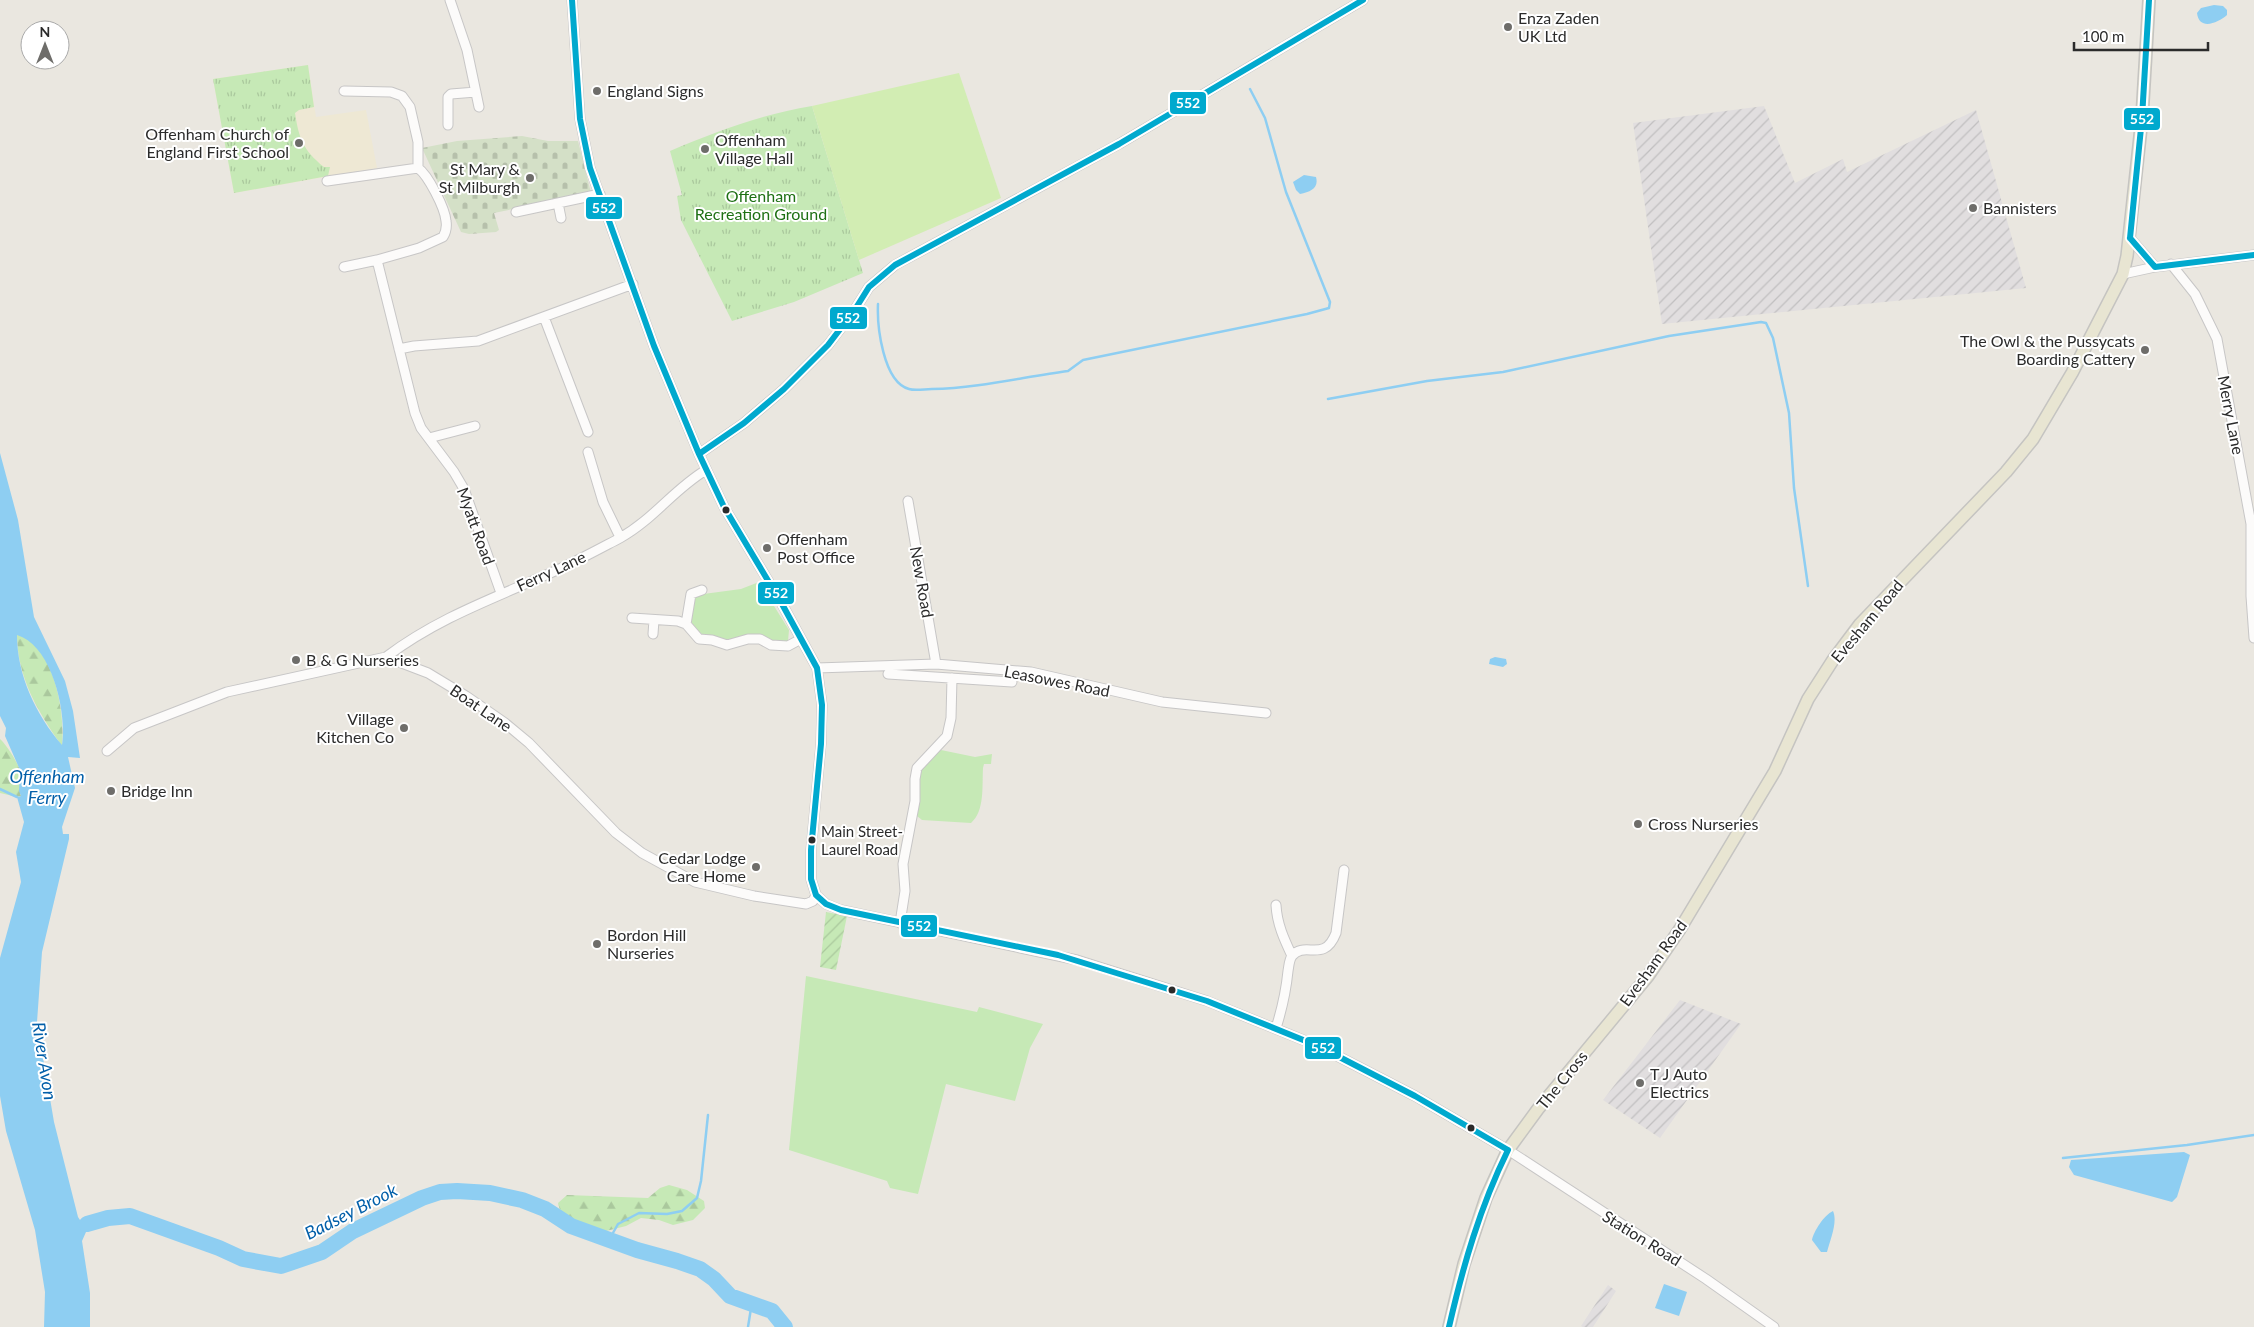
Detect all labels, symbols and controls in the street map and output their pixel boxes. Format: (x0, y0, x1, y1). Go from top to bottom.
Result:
place label: Enza Zaden UK Ltd (1518, 8, 1599, 45)
north arrow (20, 20, 70, 70)
scale bar (2074, 20, 2208, 52)
marker: Enza Zaden UK Ltd (1502, 21, 1514, 33)
text: N (40, 23, 50, 40)
text: 100 m (2082, 27, 2124, 45)
place label: England Signs (607, 81, 704, 100)
marker: England Signs (591, 85, 603, 97)
line badge: 552 (1169, 91, 1207, 115)
text: 552 (1176, 94, 1200, 111)
line badge: 552 (2123, 107, 2161, 131)
text: 552 (2130, 110, 2154, 127)
place label: Offenham Church of England First School (145, 124, 289, 161)
place label: Offenham Village Hall (715, 130, 793, 167)
marker: Offenham Church of England First School (293, 137, 305, 149)
marker: Offenham Village Hall (699, 143, 711, 155)
place label: St Mary & St Milburgh (439, 159, 521, 196)
marker: St Mary & St Milburgh (524, 172, 536, 184)
park label: Offenham Recreation Ground (695, 186, 827, 223)
line badge: 552 (585, 196, 623, 220)
place label: Bannisters (1983, 198, 2057, 217)
text: 552 (592, 199, 616, 216)
marker: Bannisters (1967, 202, 1979, 214)
line badge: 552 (829, 306, 868, 330)
text: 552 (836, 309, 860, 326)
place label: The Owl & the Pussycats Boarding Cattery (1960, 331, 2136, 368)
marker: The Owl & the Pussycats Boarding Cattery (2139, 344, 2151, 356)
street label: Merry Lane (2215, 374, 2248, 456)
street label: Myatt Road (454, 484, 499, 567)
unlabelled marker (721, 505, 731, 515)
place label: Offenham Post Office (777, 529, 855, 566)
marker: Offenham Post Office (761, 542, 773, 554)
street label: New Road (907, 545, 938, 619)
street label: Ferry Lane (513, 546, 588, 595)
street label: Evesham Road (1827, 576, 1907, 666)
line badge: 552 (757, 581, 795, 605)
text: 552 (764, 584, 788, 601)
place label: B & G Nurseries (306, 650, 419, 669)
marker: B & G Nurseries (290, 654, 302, 666)
street label: Leasowes Road (1003, 661, 1112, 700)
street label: Boat Lane (447, 680, 516, 735)
place label: Village Kitchen Co (316, 709, 394, 746)
marker: Village Kitchen Co (398, 722, 410, 734)
water label: Offenham Ferry (9, 765, 85, 808)
place label: Bridge Inn (121, 781, 193, 800)
marker: Bridge Inn (105, 785, 117, 797)
place label: Cross Nurseries (1648, 814, 1758, 833)
marker: Cross Nurseries (1632, 818, 1644, 830)
place label: Main Street- Laurel Road (821, 822, 903, 858)
marker: Main Street- Laurel Road (807, 835, 817, 845)
place label: Cedar Lodge Care Home (658, 848, 746, 885)
marker: Cedar Lodge Care Home (750, 861, 762, 873)
line badge: 552 (900, 914, 938, 938)
street label: Evesham Road (1615, 916, 1690, 1010)
text: 552 (907, 917, 931, 934)
place label: Bordon Hill Nurseries (607, 925, 686, 962)
marker: Bordon Hill Nurseries (591, 938, 603, 950)
unlabelled marker (1167, 985, 1177, 995)
water label: River Avon (28, 1020, 62, 1102)
line badge: 552 (1304, 1036, 1342, 1060)
text: 552 (1311, 1039, 1335, 1056)
street label: The Cross (1532, 1047, 1591, 1113)
place label: T J Auto Electrics (1650, 1064, 1709, 1101)
marker: T J Auto Electrics (1634, 1077, 1646, 1089)
unlabelled marker (1466, 1123, 1476, 1133)
water label: Badsey Brook (300, 1178, 401, 1244)
street label: Station Road (1599, 1206, 1685, 1269)

